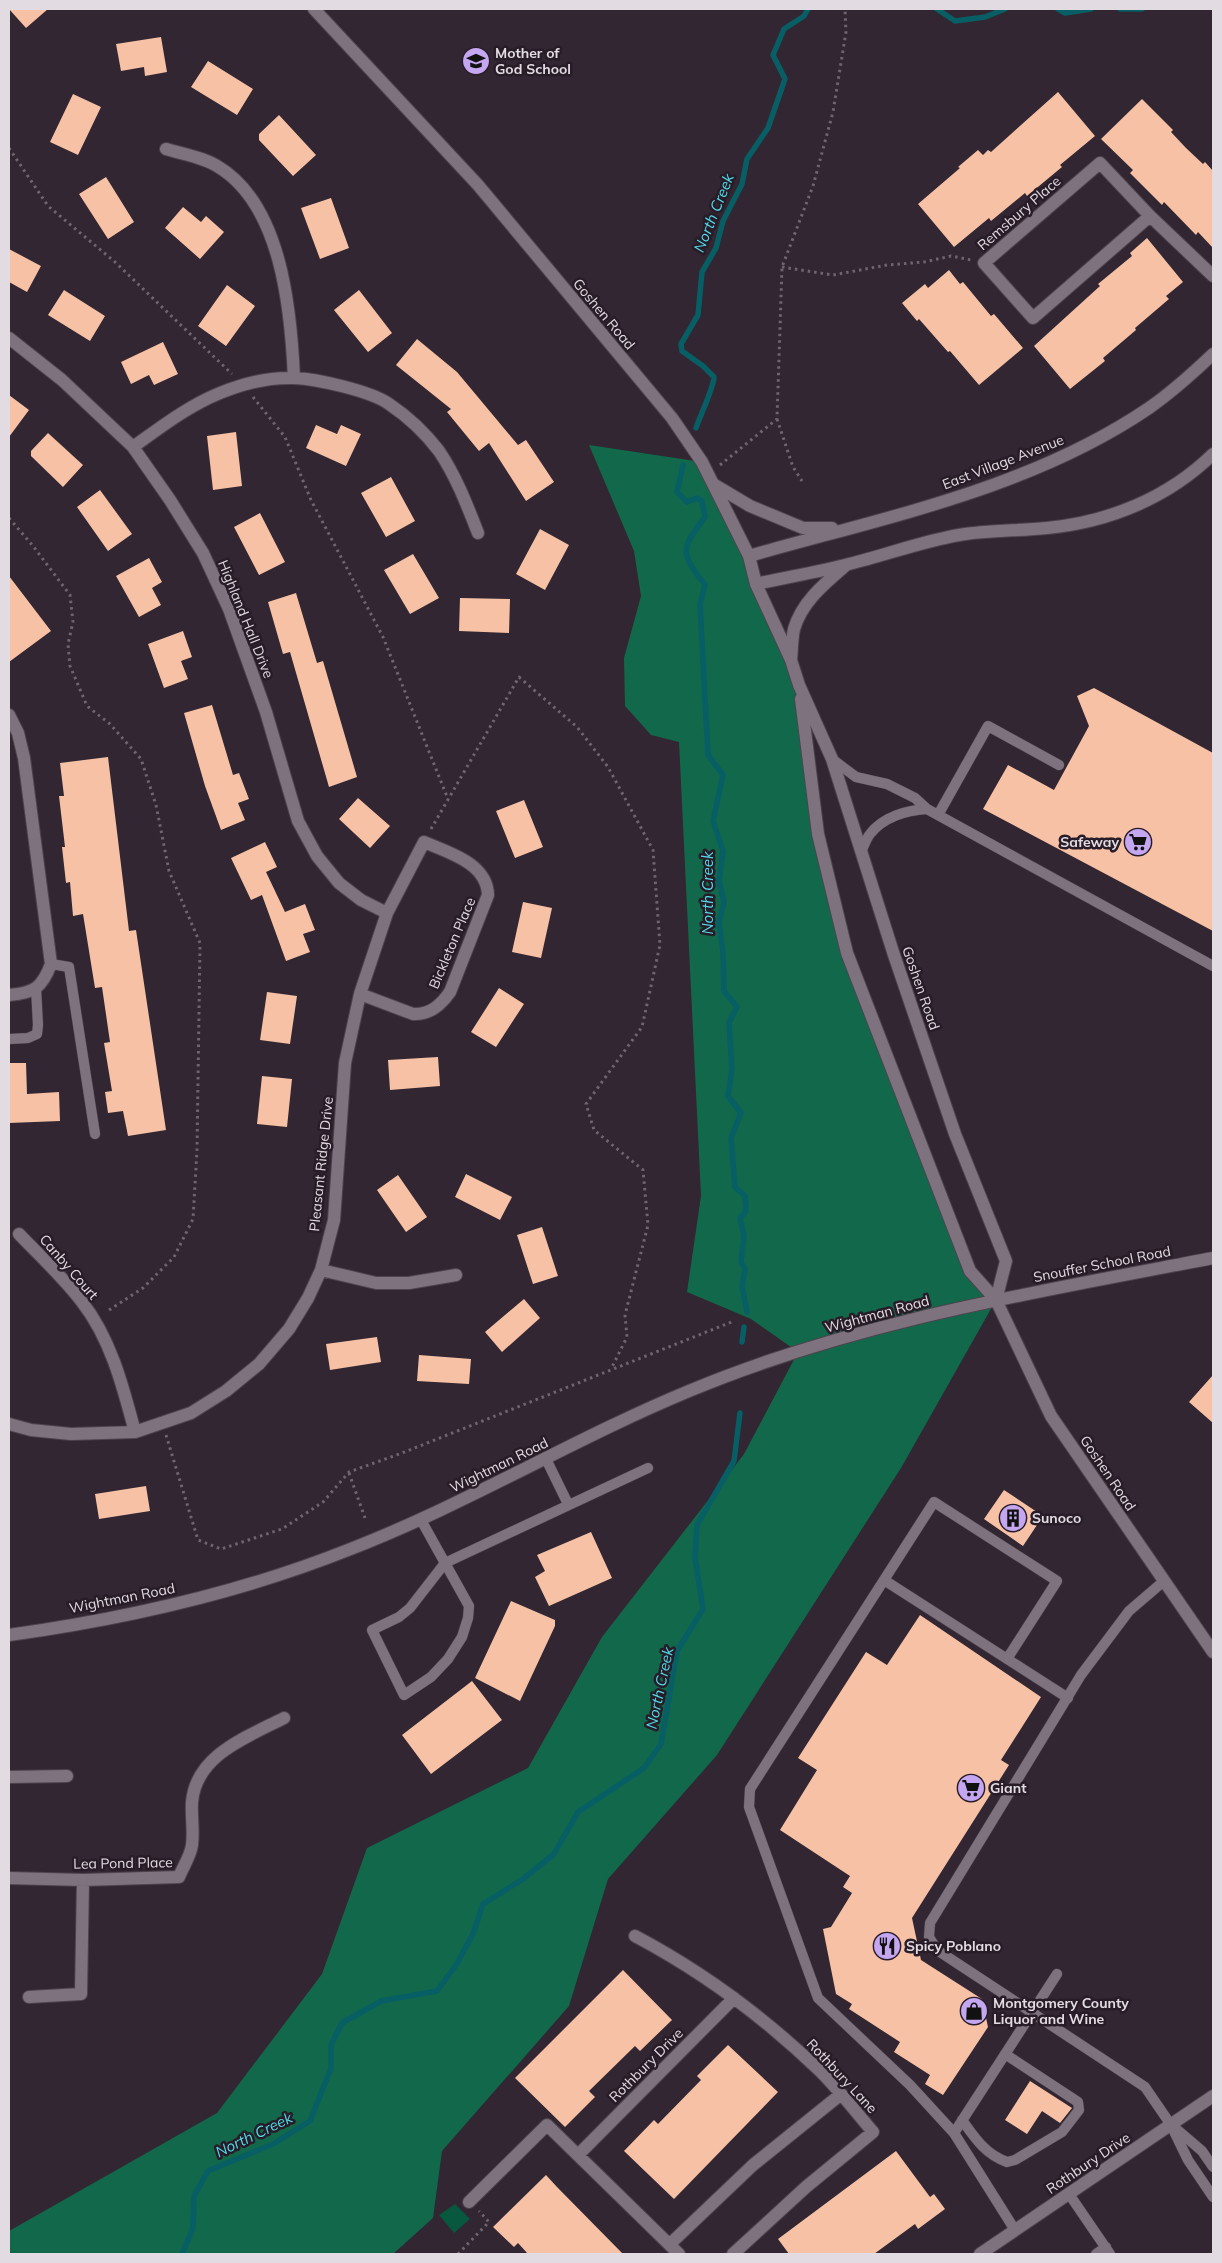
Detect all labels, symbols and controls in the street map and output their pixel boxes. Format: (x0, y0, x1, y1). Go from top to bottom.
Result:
place label: Mother of God School (495, 44, 571, 78)
school or university icon: Mother of God School (461, 46, 491, 76)
water label: North Creek (689, 169, 738, 255)
street label: Remsbury Place (974, 172, 1064, 254)
street label: Goshen Road (569, 275, 639, 353)
street label: East Village Avenue (940, 431, 1066, 493)
street label: Highland Hall Drive (214, 557, 278, 681)
supermarket icon: Safeway (1123, 827, 1153, 857)
place label: Safeway (1060, 833, 1119, 851)
water label: North Creek (698, 850, 717, 935)
street label: Bickleton Place (425, 894, 479, 992)
street label: Goshen Road (898, 944, 944, 1032)
street label: Pleasant Ridge Drive (305, 1096, 337, 1232)
street label: Canby Court (36, 1231, 102, 1303)
street label: Snouffer School Road (1032, 1242, 1172, 1286)
street label: Wightman Road (823, 1291, 931, 1337)
street label: Goshen Road (1076, 1432, 1140, 1514)
street label: Wightman Road (447, 1433, 551, 1497)
building icon: Sunoco (998, 1503, 1028, 1533)
place label: Sunoco (1032, 1509, 1081, 1527)
street label: Wightman Road (68, 1579, 176, 1617)
water label: North Creek (642, 1644, 678, 1731)
supermarket icon: Giant (956, 1773, 986, 1803)
place label: Giant (990, 1779, 1027, 1797)
street label: Lea Pond Place (73, 1853, 173, 1873)
restaurant icon: Spicy Poblano (872, 1931, 902, 1961)
place label: Spicy Poblano (906, 1937, 1001, 1955)
place label: Montgomery County Liquor and Wine (993, 1994, 1129, 2028)
shop icon: Montgomery County Liquor and Wine (959, 1996, 989, 2026)
street label: Rothbury Drive (605, 2024, 687, 2106)
street label: Rothbury Lane (803, 2035, 881, 2117)
water label: North Creek (212, 2107, 296, 2161)
street label: Rothbury Drive (1043, 2128, 1133, 2198)

